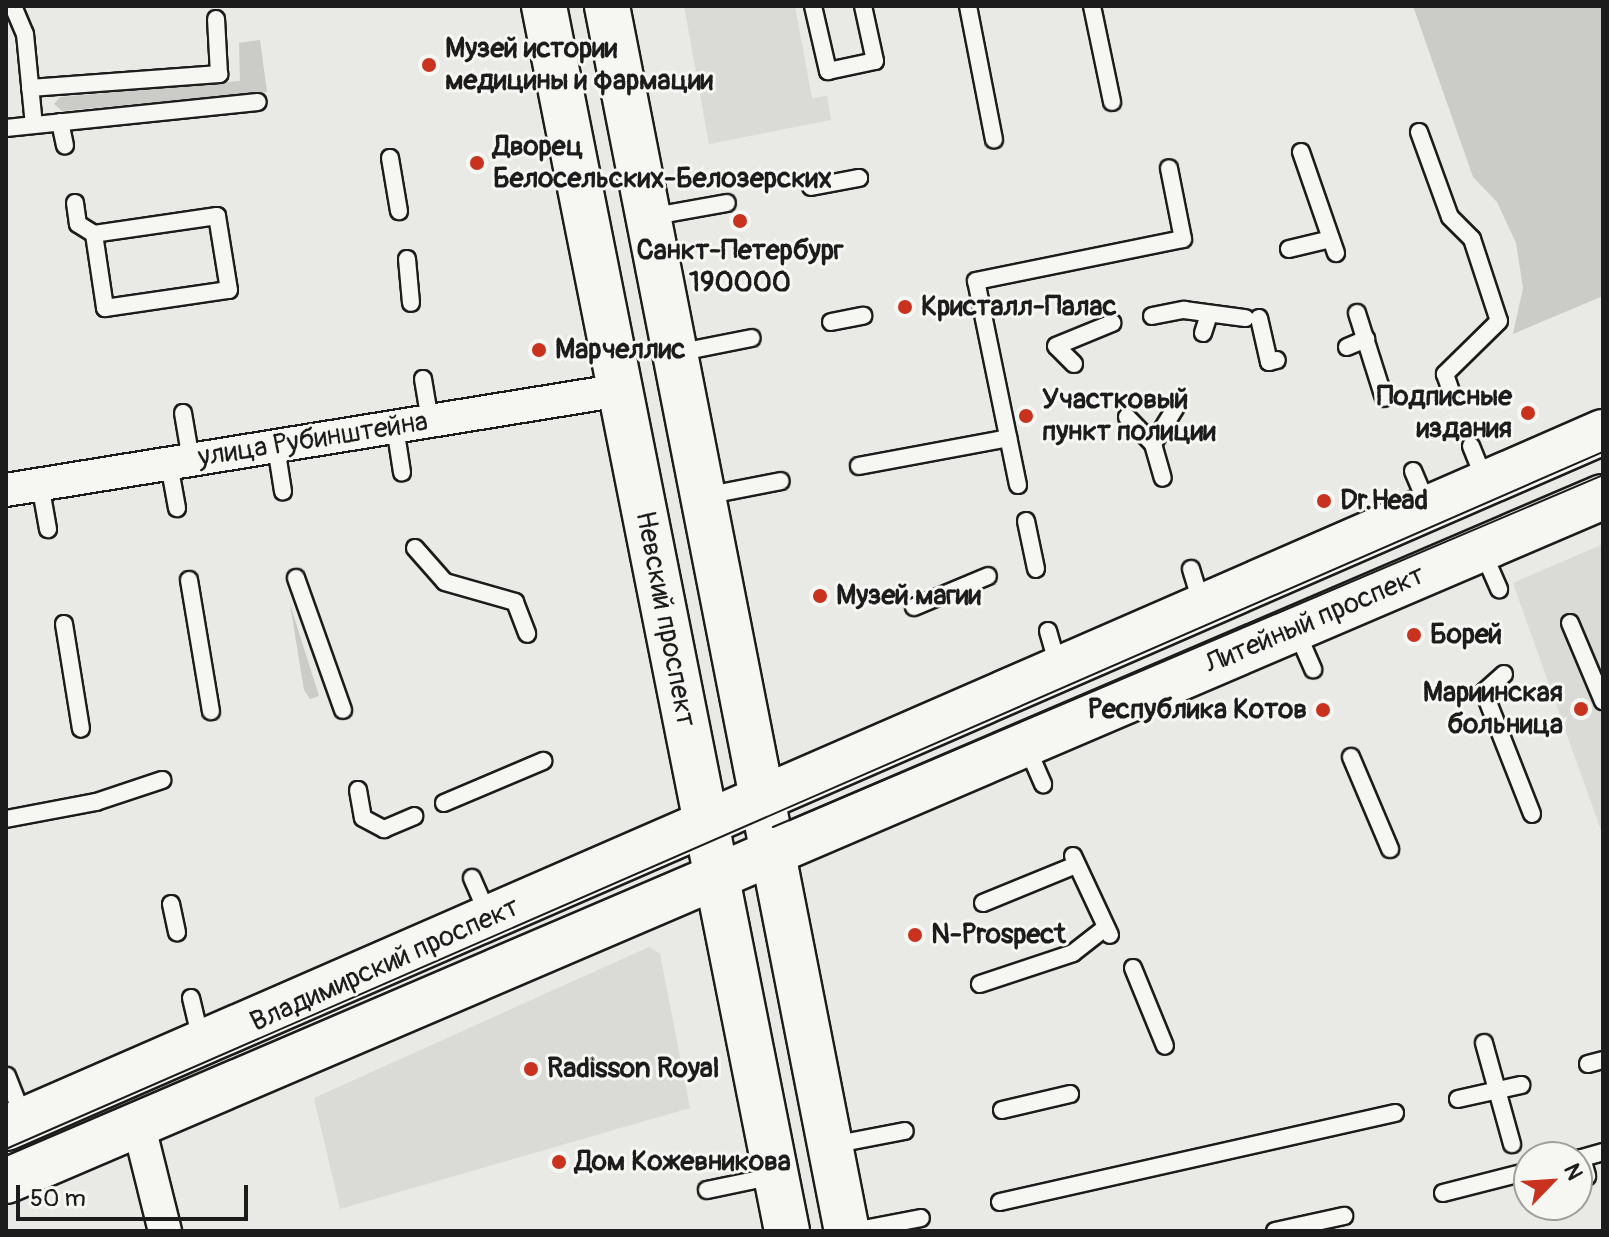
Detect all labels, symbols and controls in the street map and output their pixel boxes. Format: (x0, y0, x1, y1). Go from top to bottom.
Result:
place label: Музей истории медицины и фармации (445, 32, 713, 98)
marker: Музей истории медицины и фармации (420, 56, 438, 74)
place label: Дворец Белосельских-Белозерских (493, 130, 832, 196)
marker: Дворец Белосельских-Белозерских (468, 154, 486, 172)
marker: Санкт-Петербург 190000 (731, 212, 749, 230)
place label: Санкт-Петербург 190000 (636, 234, 844, 300)
place label: Кристалл-Палас (921, 290, 1117, 324)
marker: Кристалл-Палас (896, 298, 914, 316)
place label: Марчеллис (555, 333, 685, 367)
marker: Марчеллис (530, 341, 548, 359)
place label: Подписные издания (1377, 380, 1512, 446)
place label: Участковый пункт полиции (1042, 383, 1216, 449)
marker: Подписные издания (1519, 404, 1537, 422)
street label: улица Рубинштейна (196, 405, 430, 475)
marker: Участковый пункт полиции (1017, 407, 1035, 425)
place label: Dr.Head (1340, 484, 1428, 518)
marker: Dr.Head (1315, 492, 1333, 510)
street label: Невский проспект (628, 508, 702, 730)
street label: Литейный проспект (1200, 559, 1430, 681)
place label: Музей магии (836, 579, 981, 613)
marker: Музей магии (811, 587, 829, 605)
place label: Борей (1430, 618, 1502, 652)
marker: Борей (1405, 626, 1423, 644)
place label: Мариинская больница (1423, 676, 1563, 742)
place label: Республика Котов (1088, 693, 1307, 727)
marker: Мариинская больница (1570, 698, 1592, 720)
marker: Республика Котов (1314, 701, 1332, 719)
street label: Владимирский проспект (245, 890, 525, 1040)
place label: N-Prospect (931, 918, 1066, 952)
marker: N-Prospect (906, 926, 924, 944)
place label: Radisson Royal (547, 1052, 720, 1086)
marker: Radisson Royal (522, 1060, 540, 1078)
north arrow (1513, 1141, 1593, 1221)
place label: Дом Кожевникова (575, 1145, 791, 1179)
marker: Дом Кожевникова (550, 1153, 568, 1171)
text: N (1557, 1159, 1589, 1184)
scale bar (20, 1169, 252, 1219)
text: 50 m (30, 1184, 86, 1213)

